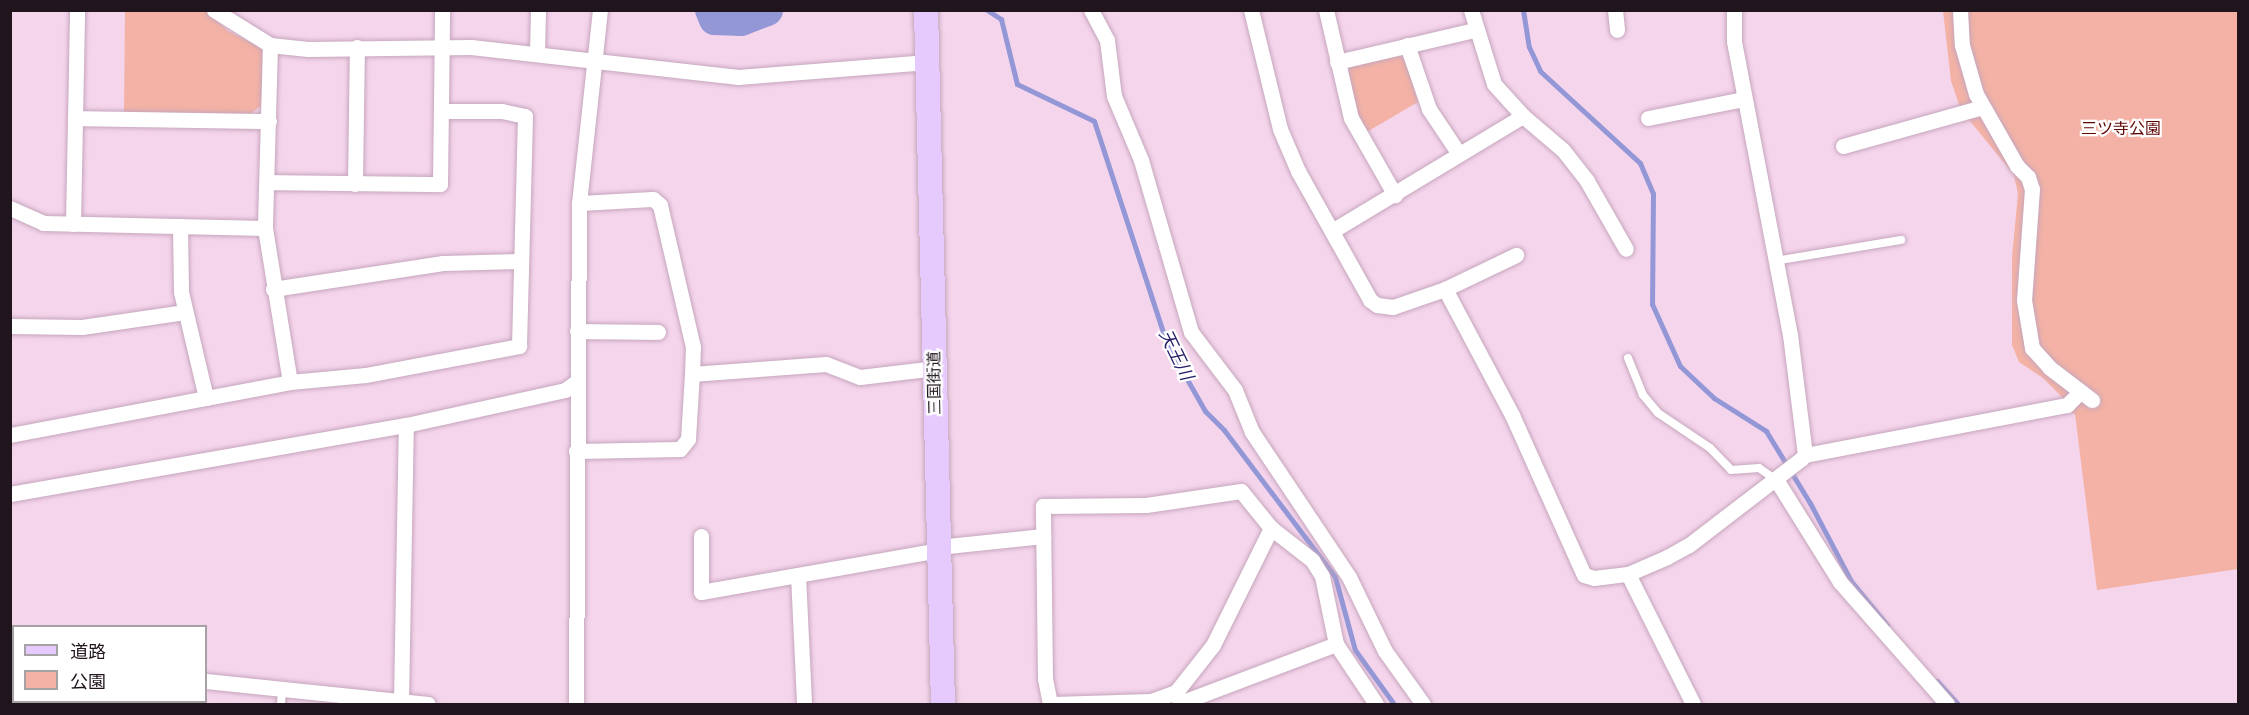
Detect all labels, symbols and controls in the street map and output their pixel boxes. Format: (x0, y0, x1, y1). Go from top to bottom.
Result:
park label: 三ツ寺公園 (2081, 119, 2161, 139)
water label: 天王川 (1154, 326, 1198, 384)
street label: 三国街道 (925, 351, 945, 415)
legend (12, 625, 207, 703)
text: 道路 (70, 641, 106, 663)
text: 公園 (70, 671, 106, 693)

